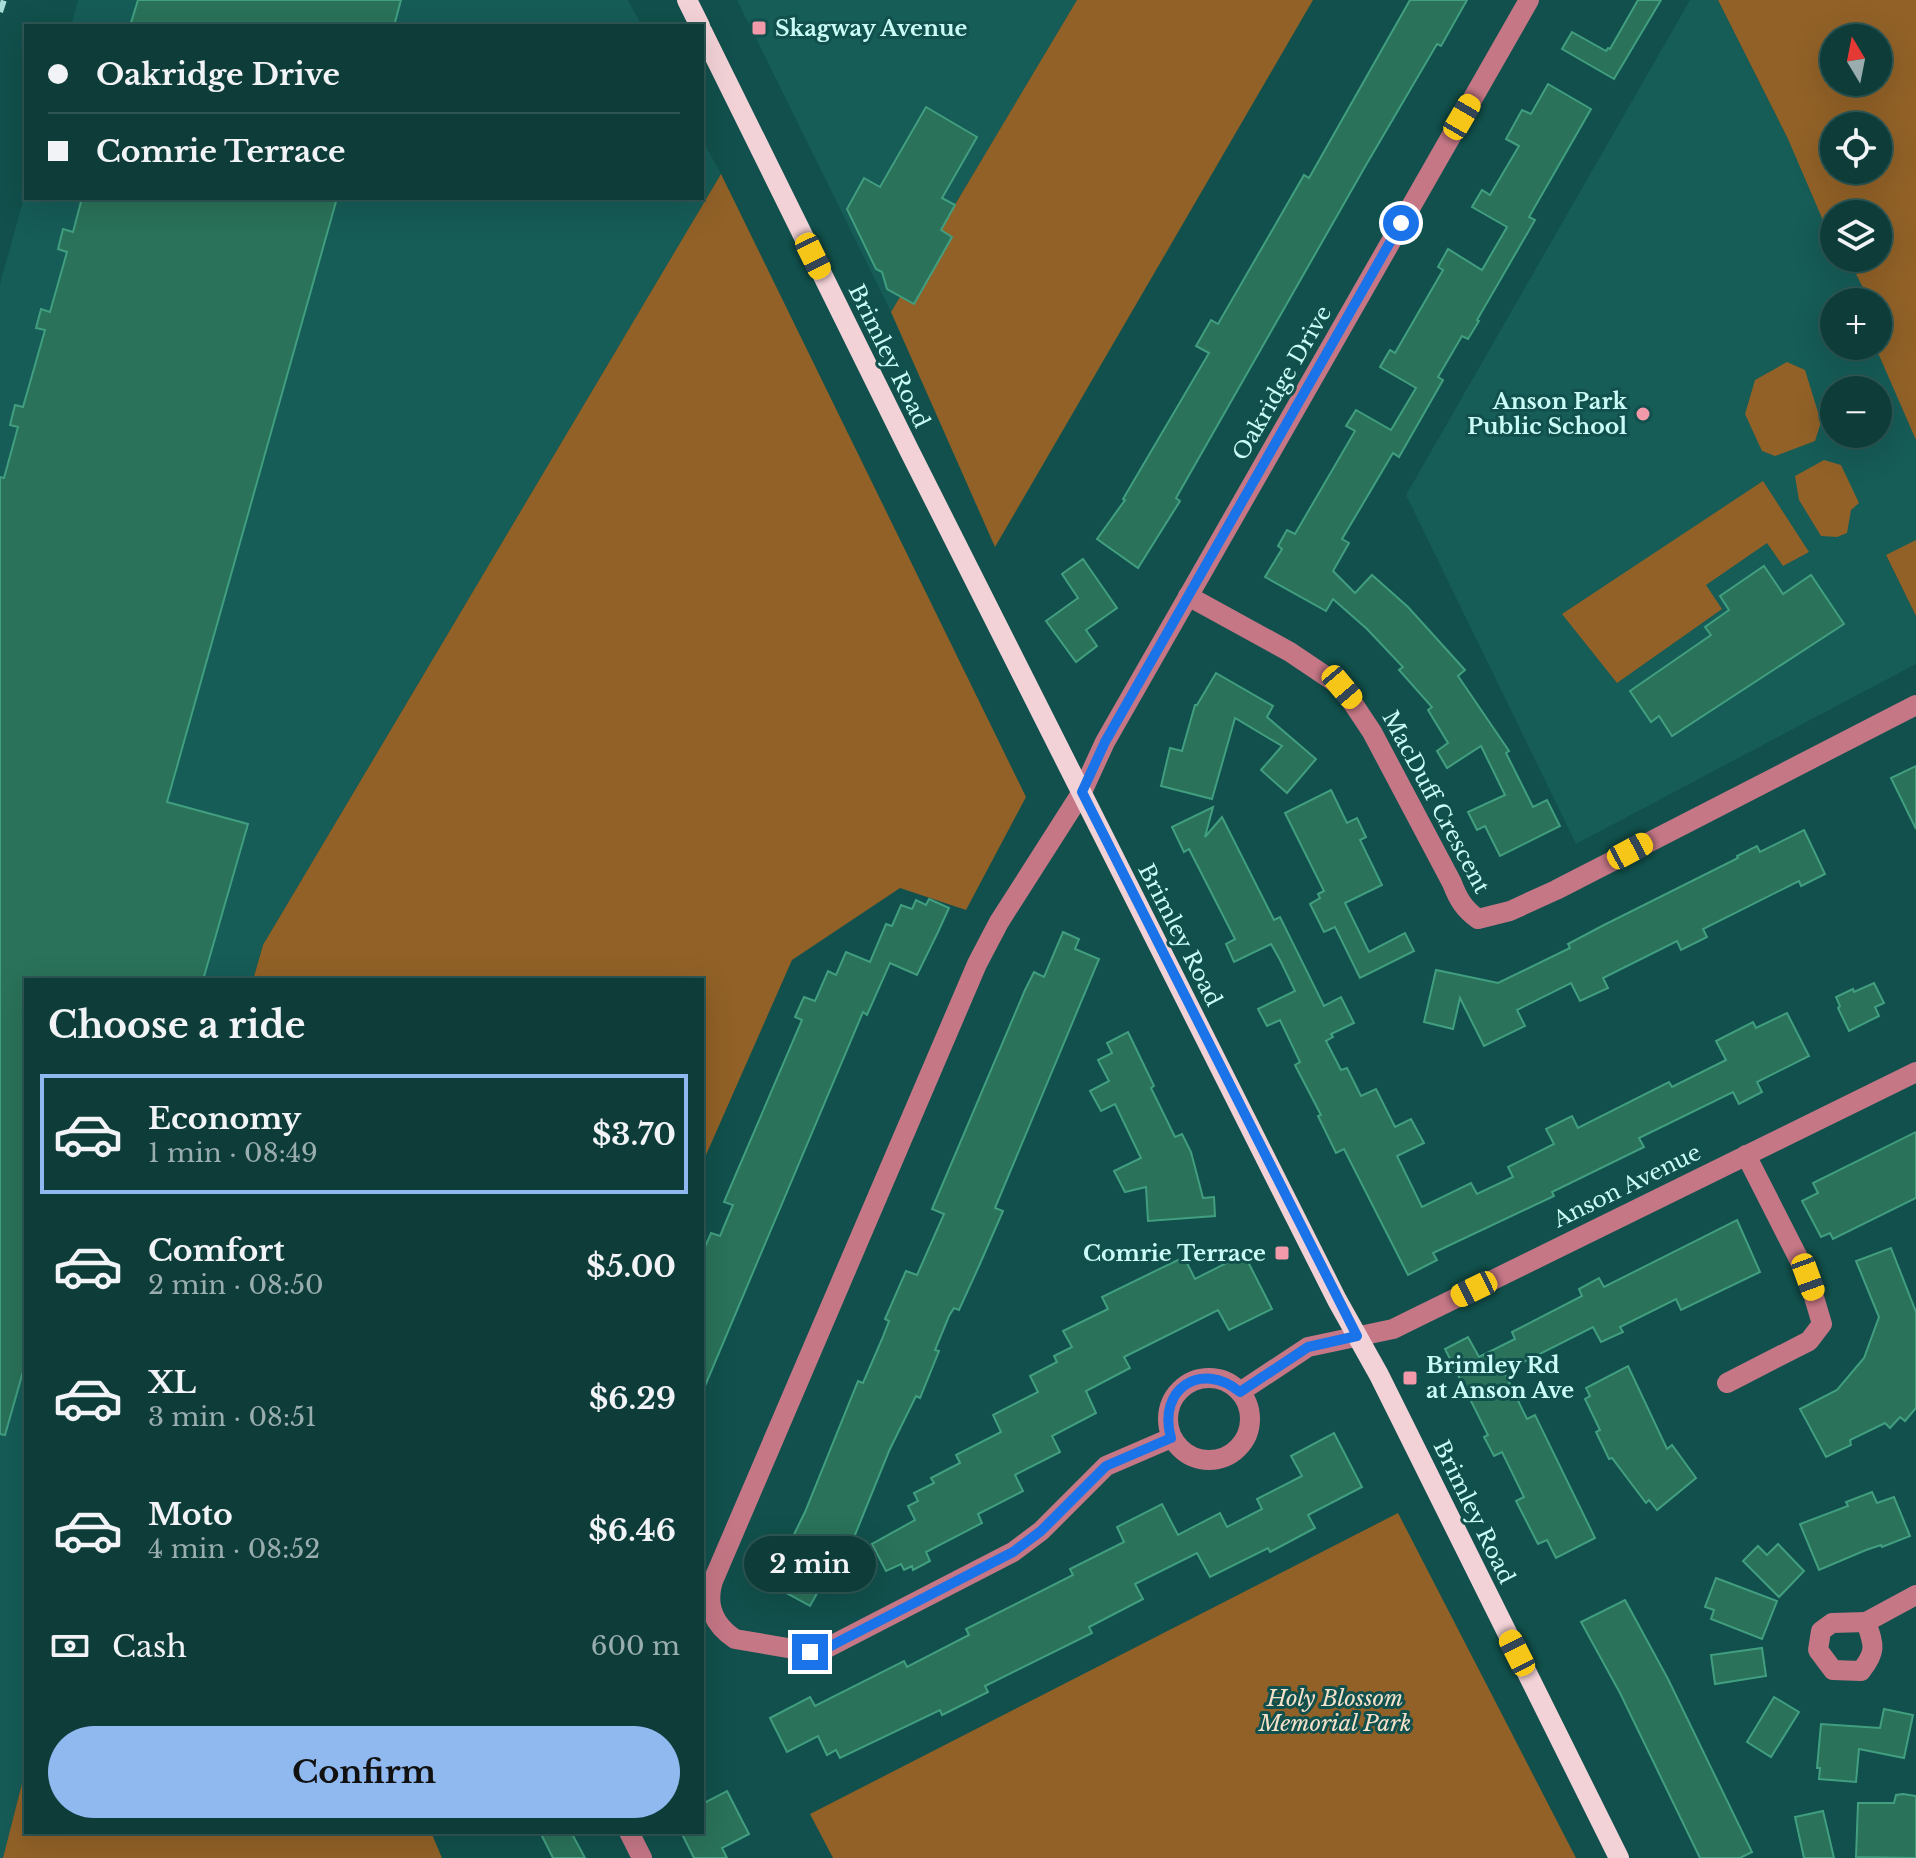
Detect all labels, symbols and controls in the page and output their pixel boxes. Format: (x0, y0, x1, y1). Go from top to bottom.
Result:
place label: Skagway Avenue (775, 15, 967, 42)
marker: Skagway Avenue (750, 19, 768, 37)
north arrow (1820, 24, 1892, 96)
map controls (1820, 24, 1892, 448)
text: Oakridge Drive (96, 56, 340, 93)
car (1440, 90, 1484, 144)
button: locate (1820, 112, 1892, 184)
text: Comrie Terrace (96, 133, 346, 170)
button: layers (1820, 200, 1892, 272)
route start (1383, 205, 1419, 241)
car (792, 229, 834, 283)
street label: Brimley Road (843, 280, 935, 432)
button: + (1820, 288, 1892, 360)
street label: Oakridge Drive (1227, 301, 1337, 465)
button: − (1820, 376, 1892, 448)
place label: Anson Park Public School (1467, 388, 1627, 440)
marker: Anson Park Public School (1634, 405, 1652, 423)
car (1317, 661, 1367, 713)
street label: MacDuff Crescent (1376, 706, 1496, 898)
car (1603, 829, 1657, 873)
street label: Brimley Road (1133, 859, 1228, 1011)
text: Choose a ride (48, 1003, 305, 1048)
icon: car (52, 1098, 124, 1170)
text: Economy (148, 1100, 301, 1137)
text: $3.70 (592, 1116, 676, 1153)
text: 1 min · 08:49 (148, 1137, 318, 1169)
street label: Anson Avenue (1548, 1139, 1705, 1234)
icon: car (52, 1230, 124, 1302)
text: Comfort (148, 1232, 285, 1269)
place label: Comrie Terrace (1083, 1240, 1266, 1267)
marker: Comrie Terrace (1273, 1244, 1291, 1262)
text: $5.00 (586, 1248, 676, 1285)
car (1789, 1250, 1827, 1304)
car (1447, 1268, 1501, 1310)
text: 2 min · 08:50 (148, 1269, 324, 1301)
place label: Brimley Rd at Anson Ave (1426, 1352, 1574, 1404)
icon: car (52, 1362, 124, 1434)
text: XL (148, 1364, 196, 1401)
marker: Brimley Rd at Anson Ave (1401, 1369, 1419, 1387)
text: $6.29 (589, 1380, 676, 1417)
text: 3 min · 08:51 (148, 1401, 317, 1433)
street label: Brimley Road (1428, 1436, 1520, 1588)
icon: car (52, 1494, 124, 1566)
text: Moto (148, 1496, 233, 1533)
text: $6.46 (589, 1512, 676, 1549)
text: 4 min · 08:52 (148, 1533, 320, 1565)
callout: 2 min (744, 1536, 876, 1592)
text: 2 min (770, 1548, 850, 1580)
icon: cash (48, 1624, 92, 1668)
car (1495, 1626, 1539, 1680)
text: Cash (112, 1628, 187, 1665)
text: 600 m (591, 1630, 680, 1662)
route end (792, 1634, 828, 1670)
park label: Holy Blossom Memorial Park (1258, 1685, 1411, 1737)
button: Confirm (48, 1726, 680, 1818)

